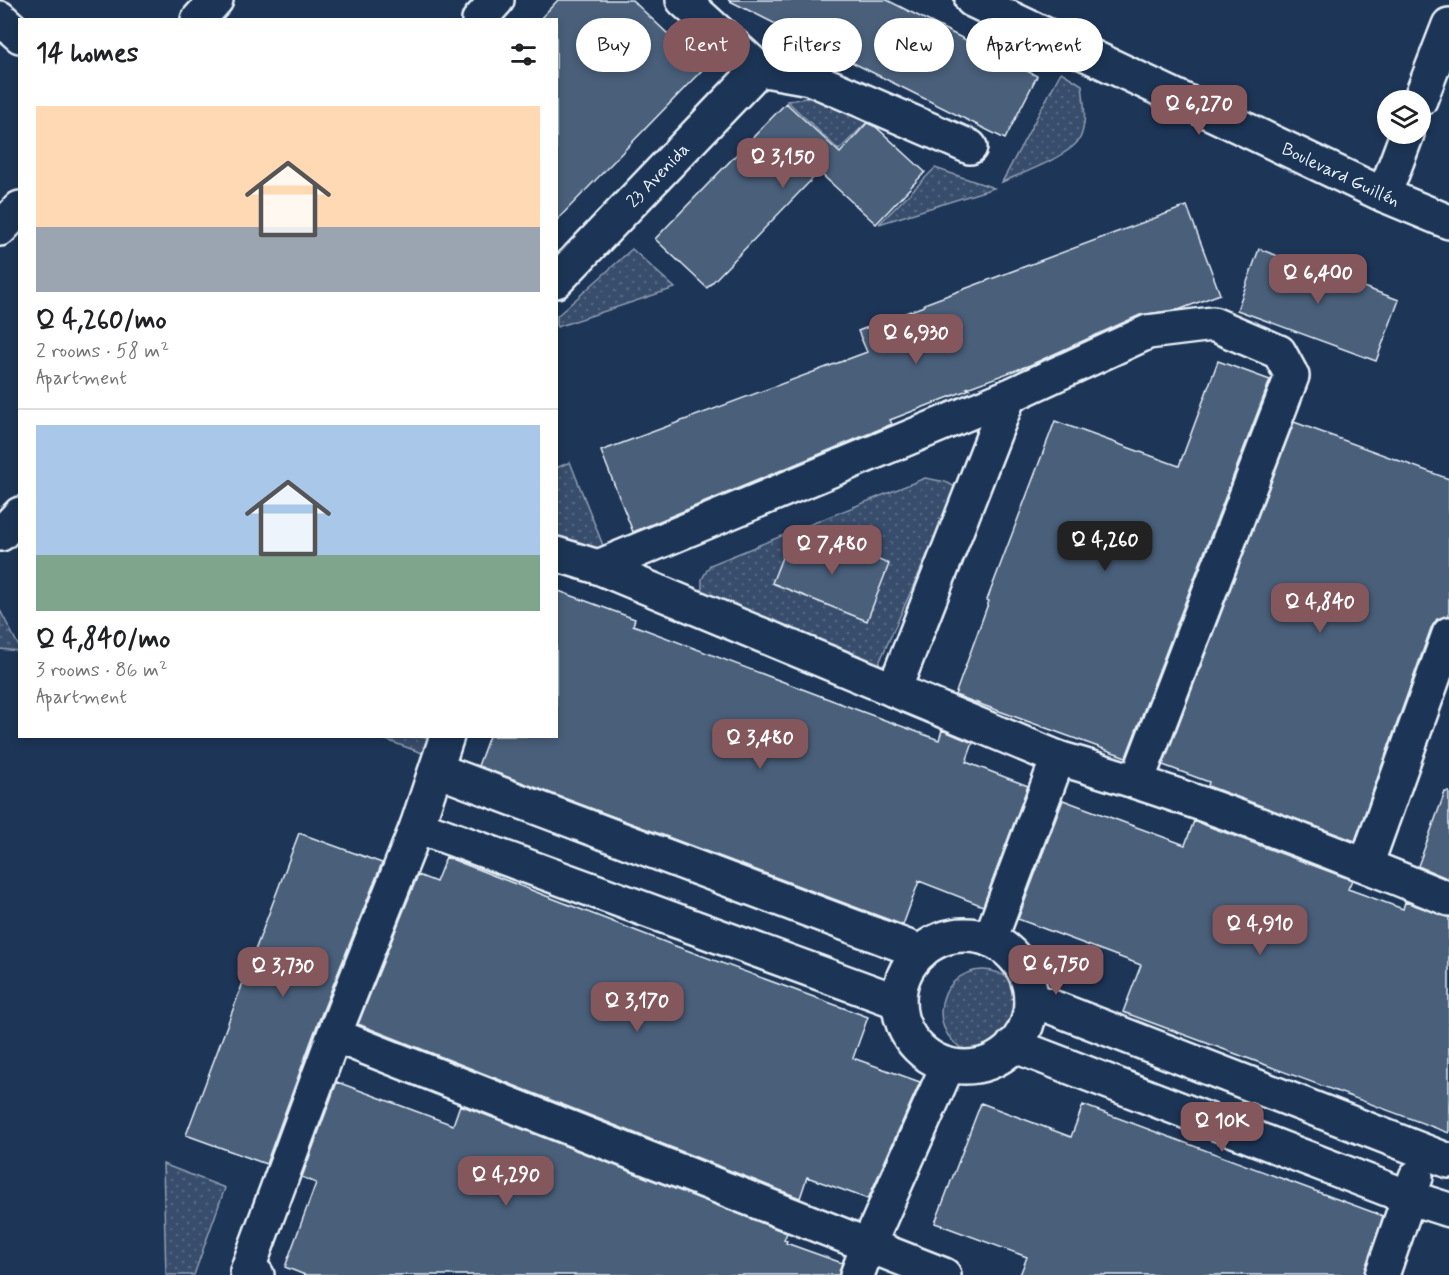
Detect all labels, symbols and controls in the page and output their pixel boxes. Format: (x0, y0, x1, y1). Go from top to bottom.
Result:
chip: Buy (576, 18, 651, 72)
chip: Rent (663, 18, 750, 72)
chip: Filters (762, 18, 862, 72)
chip: New (874, 18, 954, 72)
chip: Apartment (966, 18, 1103, 72)
text: 14 homes (36, 37, 138, 71)
icon: filters (507, 38, 540, 71)
pin: Q 6,270 (1144, 85, 1254, 136)
map controls (1377, 90, 1431, 144)
button: layers (1377, 90, 1431, 144)
text: Q 6,270 (1165, 91, 1233, 118)
street label: Boulevard Guillén (1278, 137, 1403, 213)
street label: 23 Avenida (621, 138, 695, 213)
pin: Q 3,150 (728, 138, 838, 189)
text: Q 3,150 (751, 144, 815, 171)
icon: home (234, 145, 342, 253)
pin: Q 6,400 (1263, 254, 1373, 305)
text: Q 6,400 (1283, 260, 1353, 287)
text: Q 4,260/mo (36, 304, 167, 338)
pin: Q 6,930 (861, 314, 971, 365)
text: Q 6,930 (883, 320, 949, 347)
text: 2 rooms · 58 m² (36, 338, 169, 365)
text: Apartment (36, 365, 127, 392)
icon: home (234, 464, 342, 572)
pin: Q 4,260 (1050, 521, 1160, 572)
pin: Q 7,480 (777, 525, 887, 576)
text: Q 4,260 (1071, 527, 1139, 554)
text: Q 7,480 (797, 531, 867, 558)
pin: Q 4,840 (1265, 583, 1375, 634)
text: Q 4,840 (1285, 589, 1355, 616)
text: Q 4,840/mo (36, 623, 170, 657)
text: 3 rooms · 86 m² (36, 657, 168, 684)
text: Apartment (36, 684, 127, 711)
pin: Q 3,480 (705, 719, 815, 770)
text: Q 3,480 (726, 725, 794, 752)
pin: Q 4,910 (1205, 905, 1315, 956)
text: Q 4,910 (1226, 911, 1294, 938)
pin: Q 6,750 (1001, 945, 1111, 996)
pin: Q 3,730 (228, 947, 338, 998)
text: Q 6,750 (1022, 951, 1090, 978)
text: Q 3,730 (252, 953, 314, 980)
pin: Q 3,170 (582, 982, 692, 1033)
text: Q 3,170 (605, 988, 669, 1015)
pin: Q 10K (1180, 1102, 1264, 1153)
text: Q 10K (1195, 1108, 1249, 1135)
pin: Q 4,290 (451, 1156, 561, 1207)
text: Q 4,290 (472, 1162, 540, 1189)

